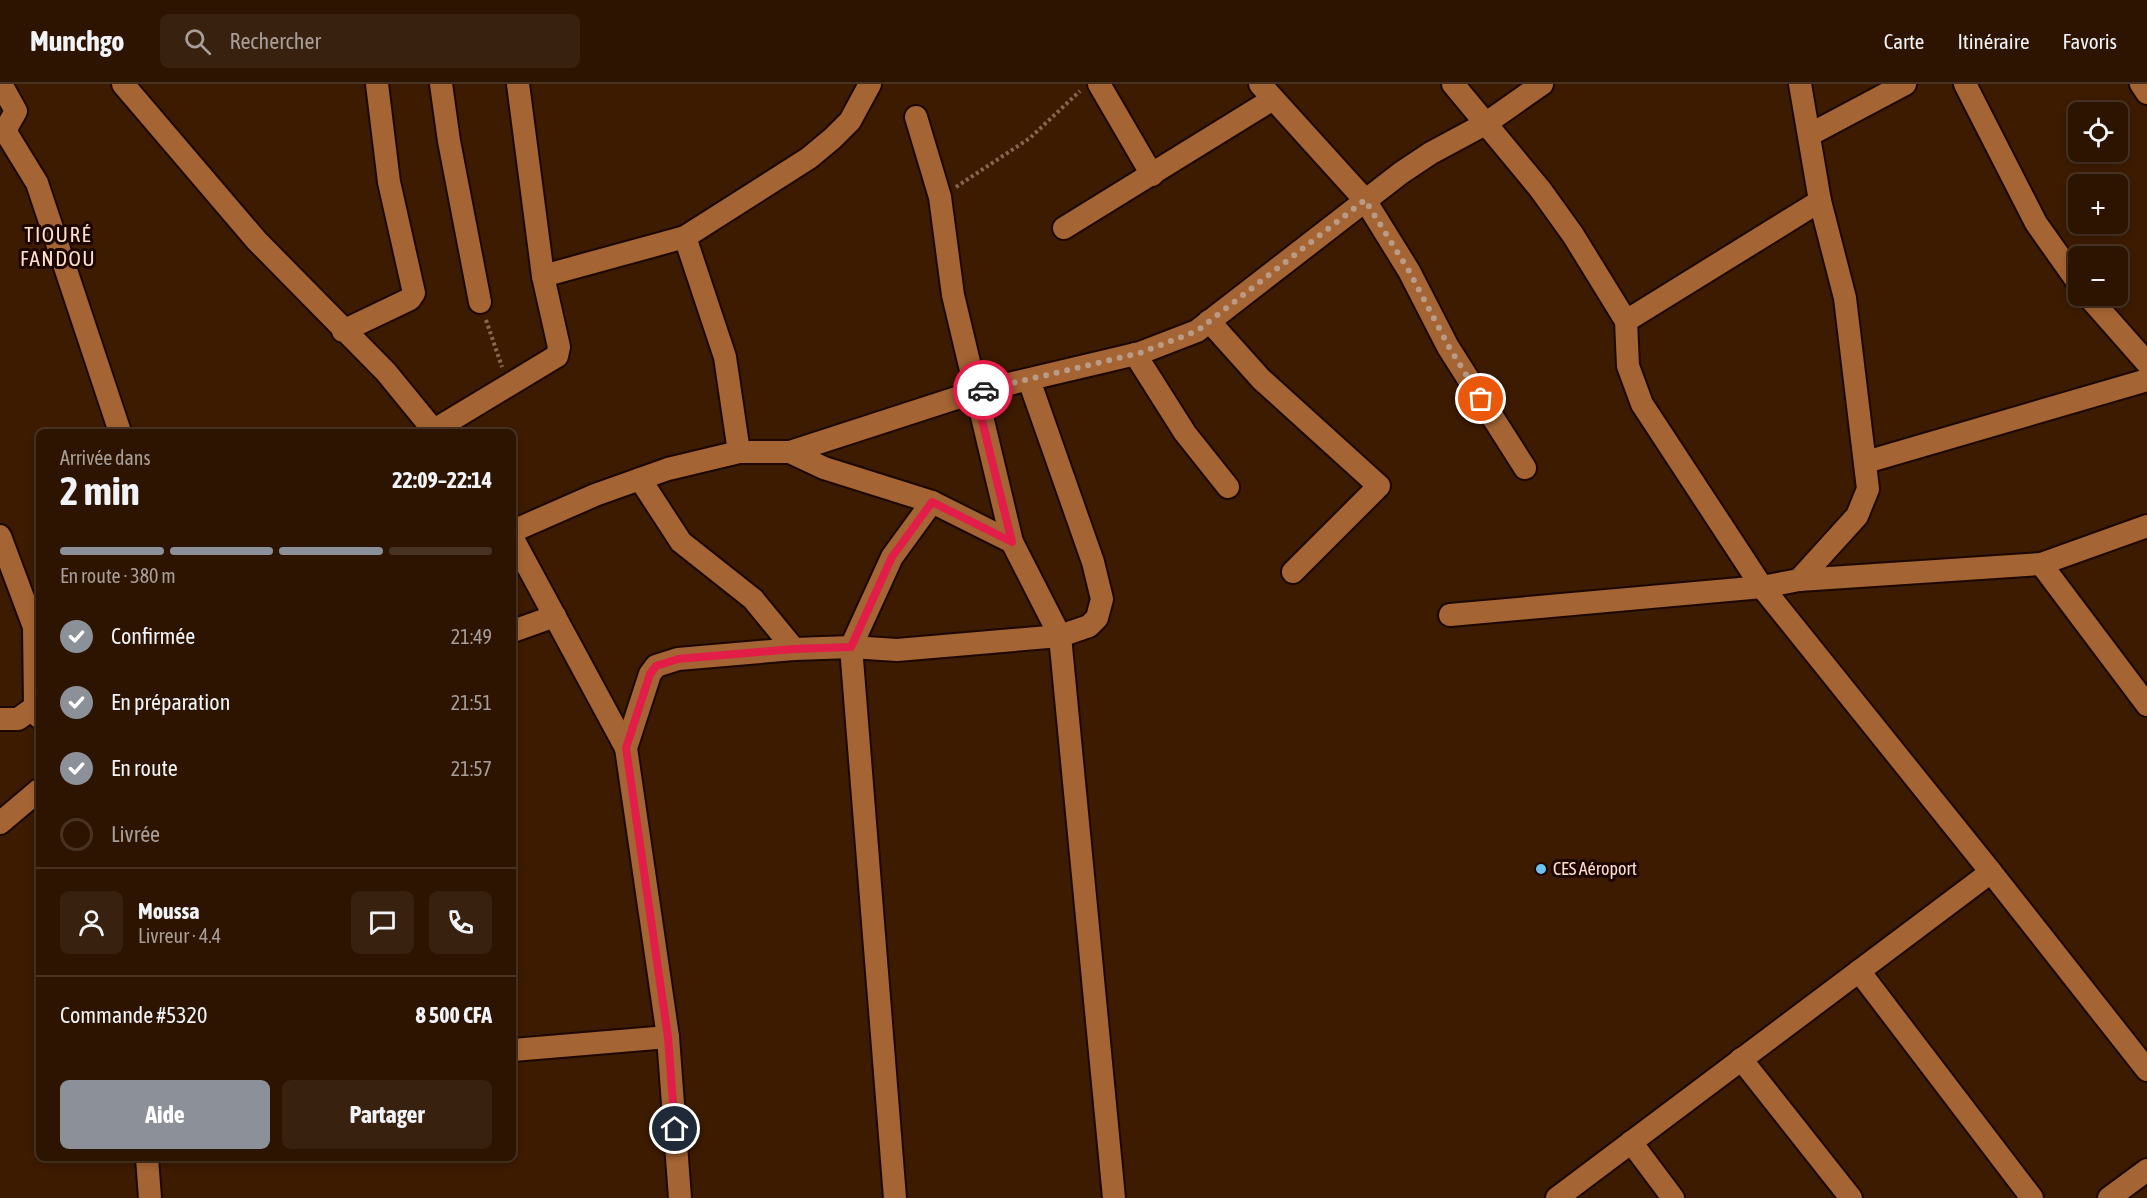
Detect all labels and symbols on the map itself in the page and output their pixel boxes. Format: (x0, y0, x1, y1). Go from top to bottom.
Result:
district label: TIOURÉ FANDOU (20, 222, 96, 270)
courier (953, 360, 1013, 420)
pin (1455, 373, 1506, 424)
place label: CES Aéroport (1553, 858, 1637, 879)
marker: CES Aéroport (1534, 862, 1548, 876)
pin (649, 1103, 700, 1154)

